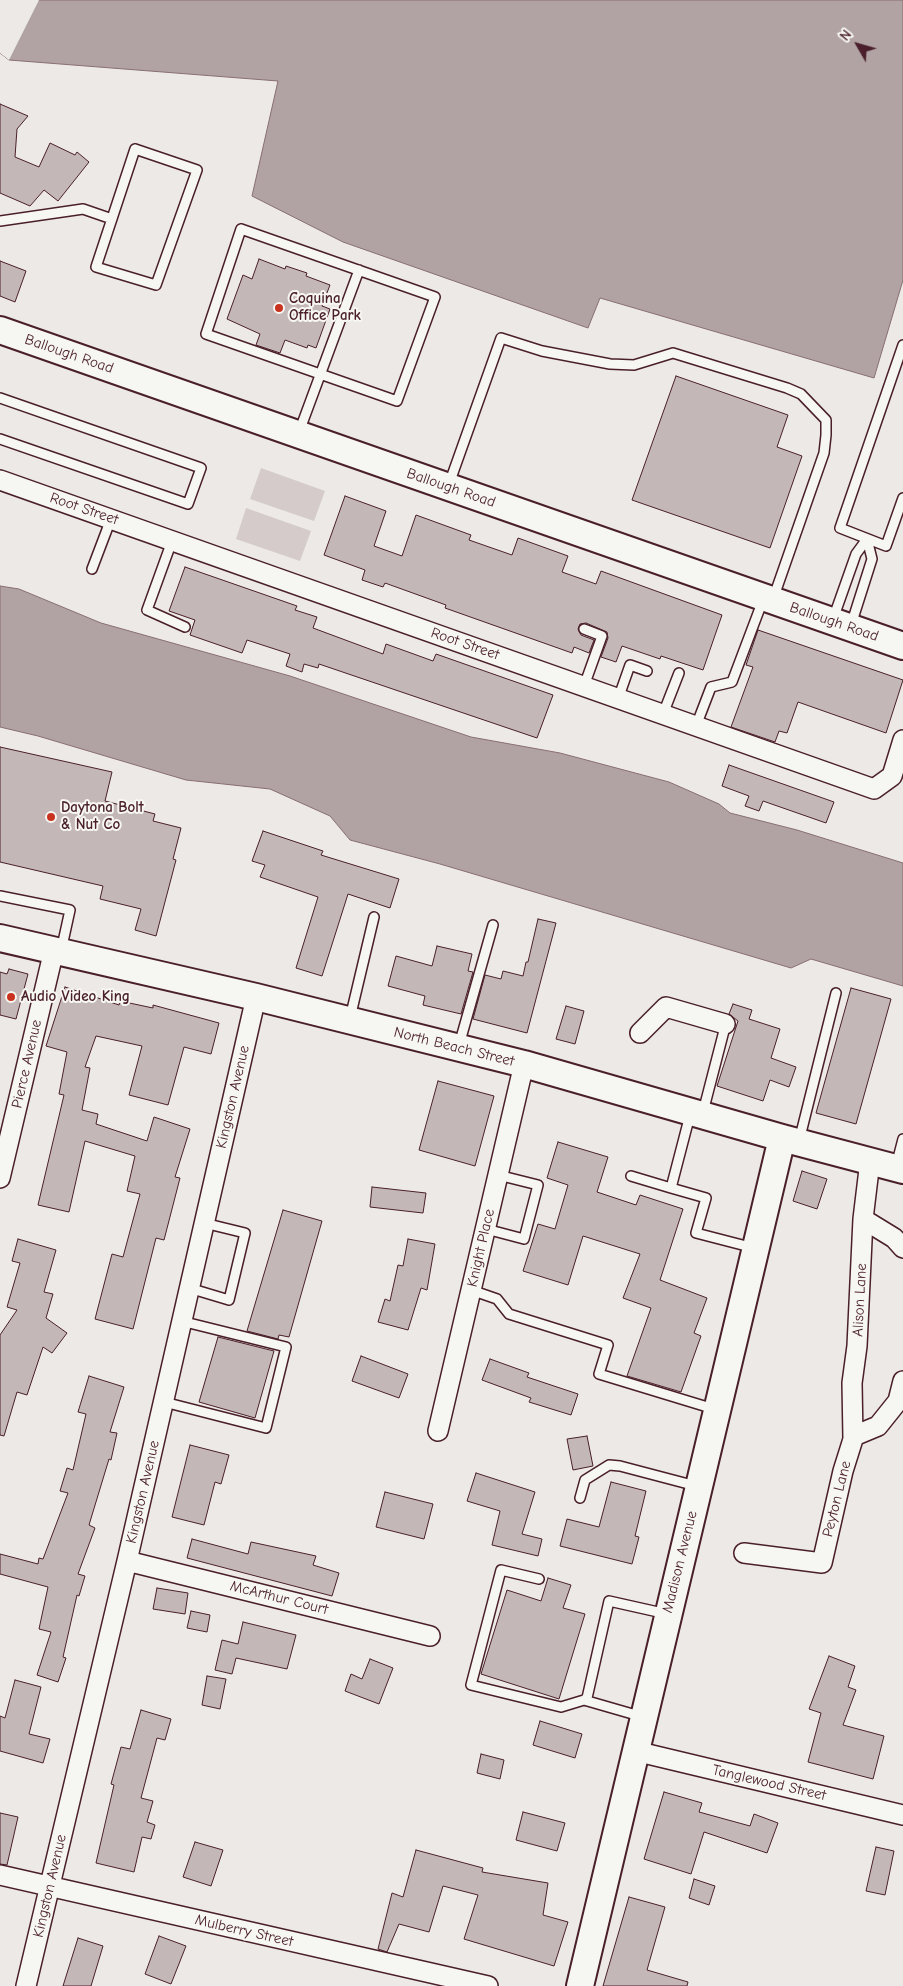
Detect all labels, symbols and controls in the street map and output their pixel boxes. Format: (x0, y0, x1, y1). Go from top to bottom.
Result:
north arrow (833, 20, 883, 70)
text: N (836, 27, 855, 44)
place label: Coquina Office Park (289, 290, 361, 325)
marker: Coquina Office Park (273, 302, 285, 314)
street label: Ballough Road (22, 330, 116, 378)
street label: Ballough Road (404, 464, 498, 512)
street label: Root Street (47, 489, 121, 529)
street label: Ballough Road (787, 598, 881, 646)
street label: Root Street (428, 624, 502, 664)
place label: Daytona Bolt & Nut Co (61, 799, 144, 834)
marker: Daytona Bolt & Nut Co (45, 811, 57, 823)
place label: Audio Video King (21, 988, 130, 1006)
marker: Audio Video King (5, 991, 17, 1003)
street label: Pierce Avenue (8, 1018, 46, 1110)
street label: North Beach Street (392, 1023, 516, 1071)
street label: Kingston Avenue (212, 1044, 254, 1150)
street label: Knight Place (463, 1207, 499, 1289)
street label: Alison Lane (849, 1263, 871, 1337)
street label: Kingston Avenue (122, 1439, 164, 1545)
street label: Peyton Lane (819, 1459, 855, 1539)
street label: Madison Avenue (659, 1509, 701, 1615)
street label: McArthur Court (228, 1577, 330, 1619)
street label: Tanglewood Street (710, 1761, 828, 1805)
street label: Kingston Avenue (29, 1833, 71, 1939)
street label: Mulberry Street (193, 1911, 295, 1951)

